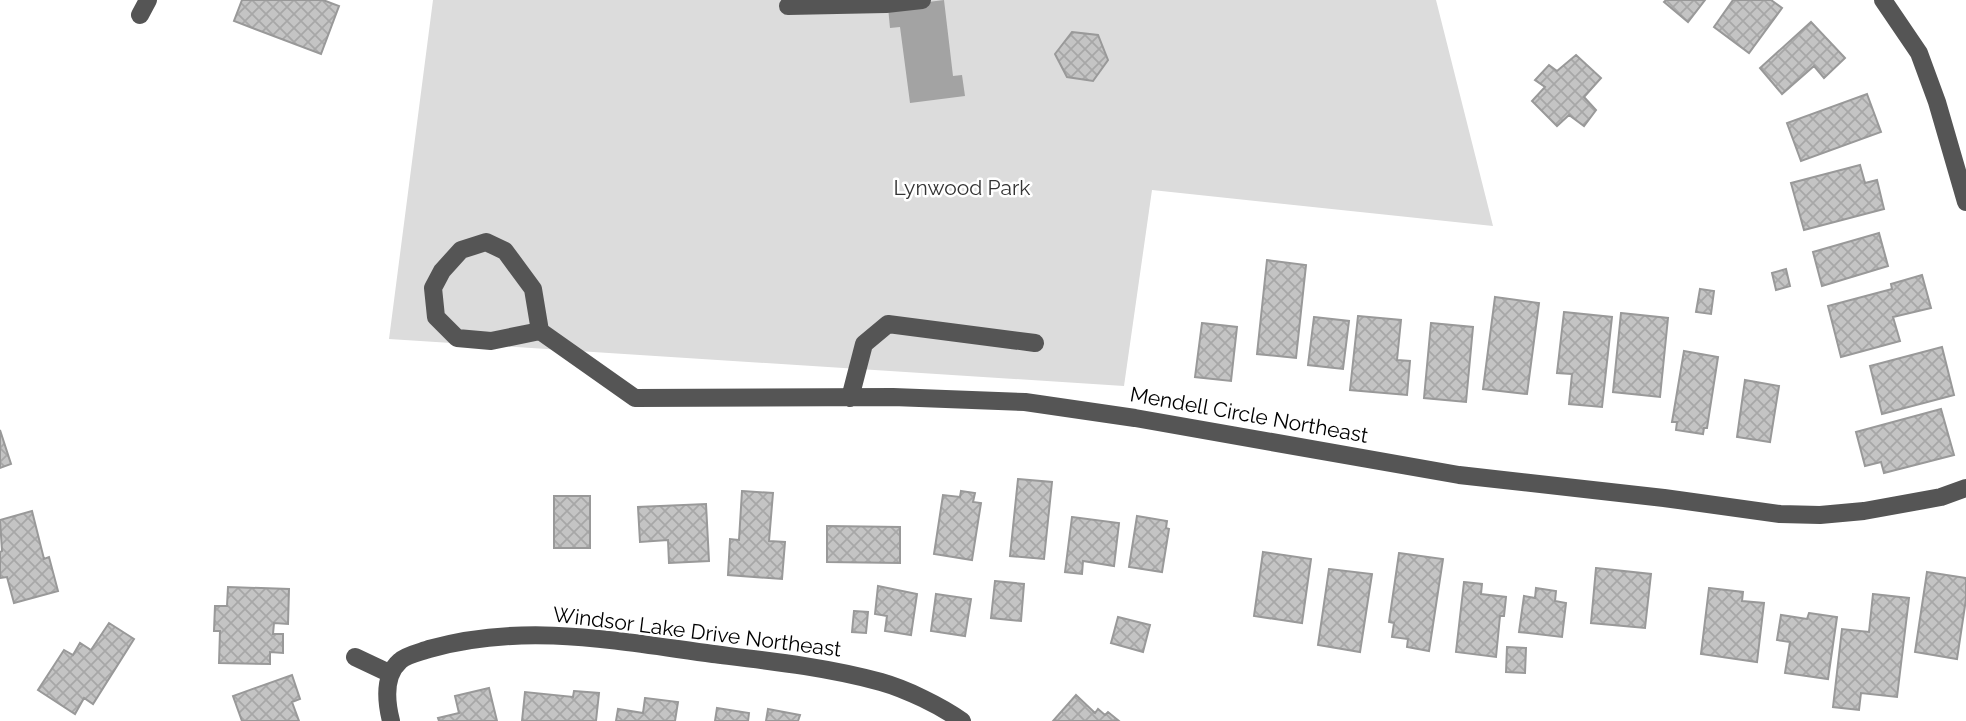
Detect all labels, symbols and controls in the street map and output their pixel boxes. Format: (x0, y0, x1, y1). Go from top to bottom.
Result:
park label: Lynwood Park (894, 175, 1030, 200)
street label: Mendell Circle Northeast (1128, 381, 1370, 448)
street label: Windsor Lake Drive Northeast (551, 601, 843, 662)

